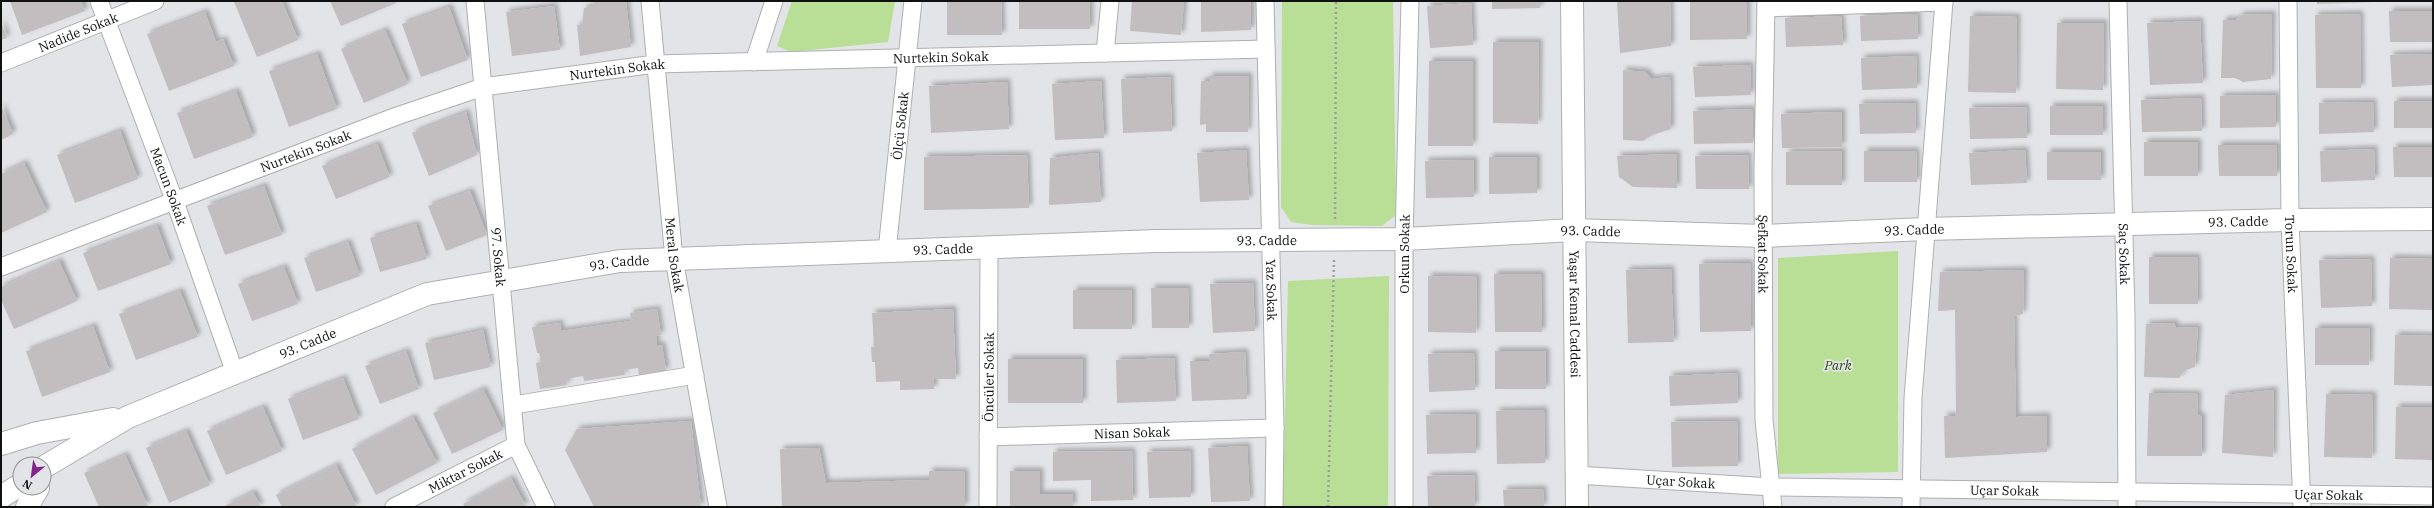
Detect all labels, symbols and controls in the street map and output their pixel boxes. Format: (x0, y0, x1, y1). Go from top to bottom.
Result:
street label: Nadide Sokak (36, 9, 121, 56)
street label: Nurtekin Sokak (893, 48, 989, 67)
street label: Nurtekin Sokak (569, 56, 666, 84)
street label: Ölçü Sokak (889, 90, 913, 161)
street label: Nurtekin Sokak (258, 126, 354, 176)
street label: Macun Sokak (146, 145, 191, 228)
street label: 93. Cadde (2208, 213, 2269, 231)
street label: Orkun Sokak (1396, 214, 1414, 294)
street label: Şefkat Sokak (1754, 215, 1771, 294)
street label: Torun Sokak (2281, 215, 2301, 294)
street label: Meral Sokak (661, 217, 688, 294)
street label: 93. Cadde (1884, 221, 1945, 240)
street label: 93. Cadde (1560, 222, 1621, 240)
street label: Saç Sokak (2115, 223, 2133, 285)
street label: 97. Sokak (487, 227, 509, 288)
street label: 93. Cadde (1237, 232, 1297, 249)
street label: 93. Cadde (912, 240, 973, 259)
street label: Yaşar Kemal Caddesi (1565, 250, 1584, 378)
street label: 93. Cadde (588, 252, 650, 275)
street label: Yaz Sokak (1262, 259, 1280, 321)
street label: 93. Cadde (277, 324, 339, 363)
street label: Öncüler Sokak (980, 332, 998, 422)
park label: Park (1823, 357, 1852, 374)
street label: Nisan Sokak (1094, 423, 1171, 443)
street label: Miktar Sokak (426, 445, 506, 497)
north arrow (12, 456, 52, 496)
street label: Uçar Sokak (1646, 471, 1716, 493)
text: N (20, 476, 34, 493)
street label: Uçar Sokak (1970, 482, 2040, 500)
street label: Uçar Sokak (2294, 486, 2364, 504)

